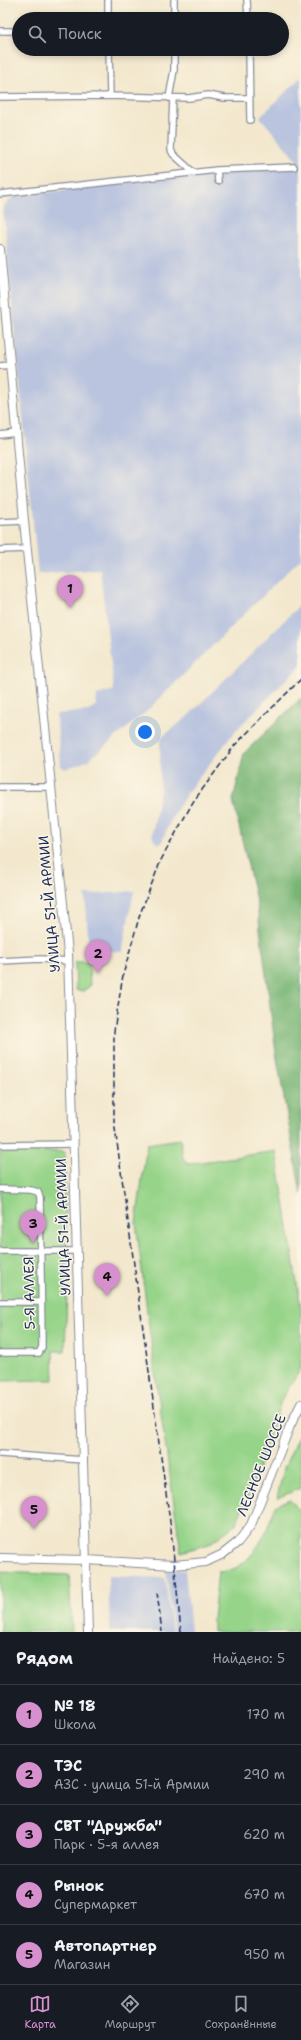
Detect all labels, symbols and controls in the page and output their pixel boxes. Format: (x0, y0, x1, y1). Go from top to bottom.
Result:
search box (12, 12, 289, 56)
icon: search (26, 23, 48, 45)
text: Поиск (58, 24, 102, 44)
pin: 1 (57, 575, 83, 608)
your location (135, 722, 155, 742)
street label: УЛИЦА 51-Й АРМИИ (34, 835, 64, 973)
pin: 2 (85, 940, 111, 973)
street label: УЛИЦА 51-Й АРМИИ (52, 1158, 74, 1296)
pin: 3 (20, 1210, 46, 1243)
street label: 5-Я АЛЛЕЯ (19, 1256, 39, 1330)
pin: 4 (94, 1263, 120, 1296)
street label: ЛЕСНОЕ ШОССЕ (232, 1411, 290, 1519)
pin: 5 (21, 1496, 47, 1529)
text: Рядом (16, 1647, 73, 1669)
text: Найдено: 5 (212, 1650, 285, 1667)
text: № 18 (54, 1696, 95, 1716)
text: 1 (26, 1706, 32, 1723)
text: 170 m (247, 1706, 285, 1723)
text: Школа (54, 1716, 96, 1733)
text: ТЭС (54, 1756, 82, 1776)
text: 2 (24, 1766, 34, 1783)
text: 290 m (243, 1766, 285, 1783)
text: АЗС · улица 51-й Армии (54, 1776, 210, 1793)
text: СВТ "Дружба" (54, 1816, 162, 1836)
text: 3 (24, 1826, 34, 1843)
text: 620 m (243, 1826, 285, 1843)
text: Парк · 5-я аллея (54, 1836, 159, 1853)
text: Рынок (54, 1876, 104, 1896)
text: 4 (24, 1886, 34, 1903)
text: 670 m (244, 1886, 285, 1903)
text: Супермаркет (54, 1896, 137, 1913)
text: Автопартнер (54, 1936, 157, 1956)
text: 5 (25, 1946, 33, 1963)
text: 950 m (244, 1946, 285, 1963)
text: Магазин (54, 1956, 110, 1973)
tab: Карта (24, 1993, 56, 2032)
tab: Маршрут (105, 1993, 156, 2032)
tab: Сохранённые (205, 1993, 277, 2032)

